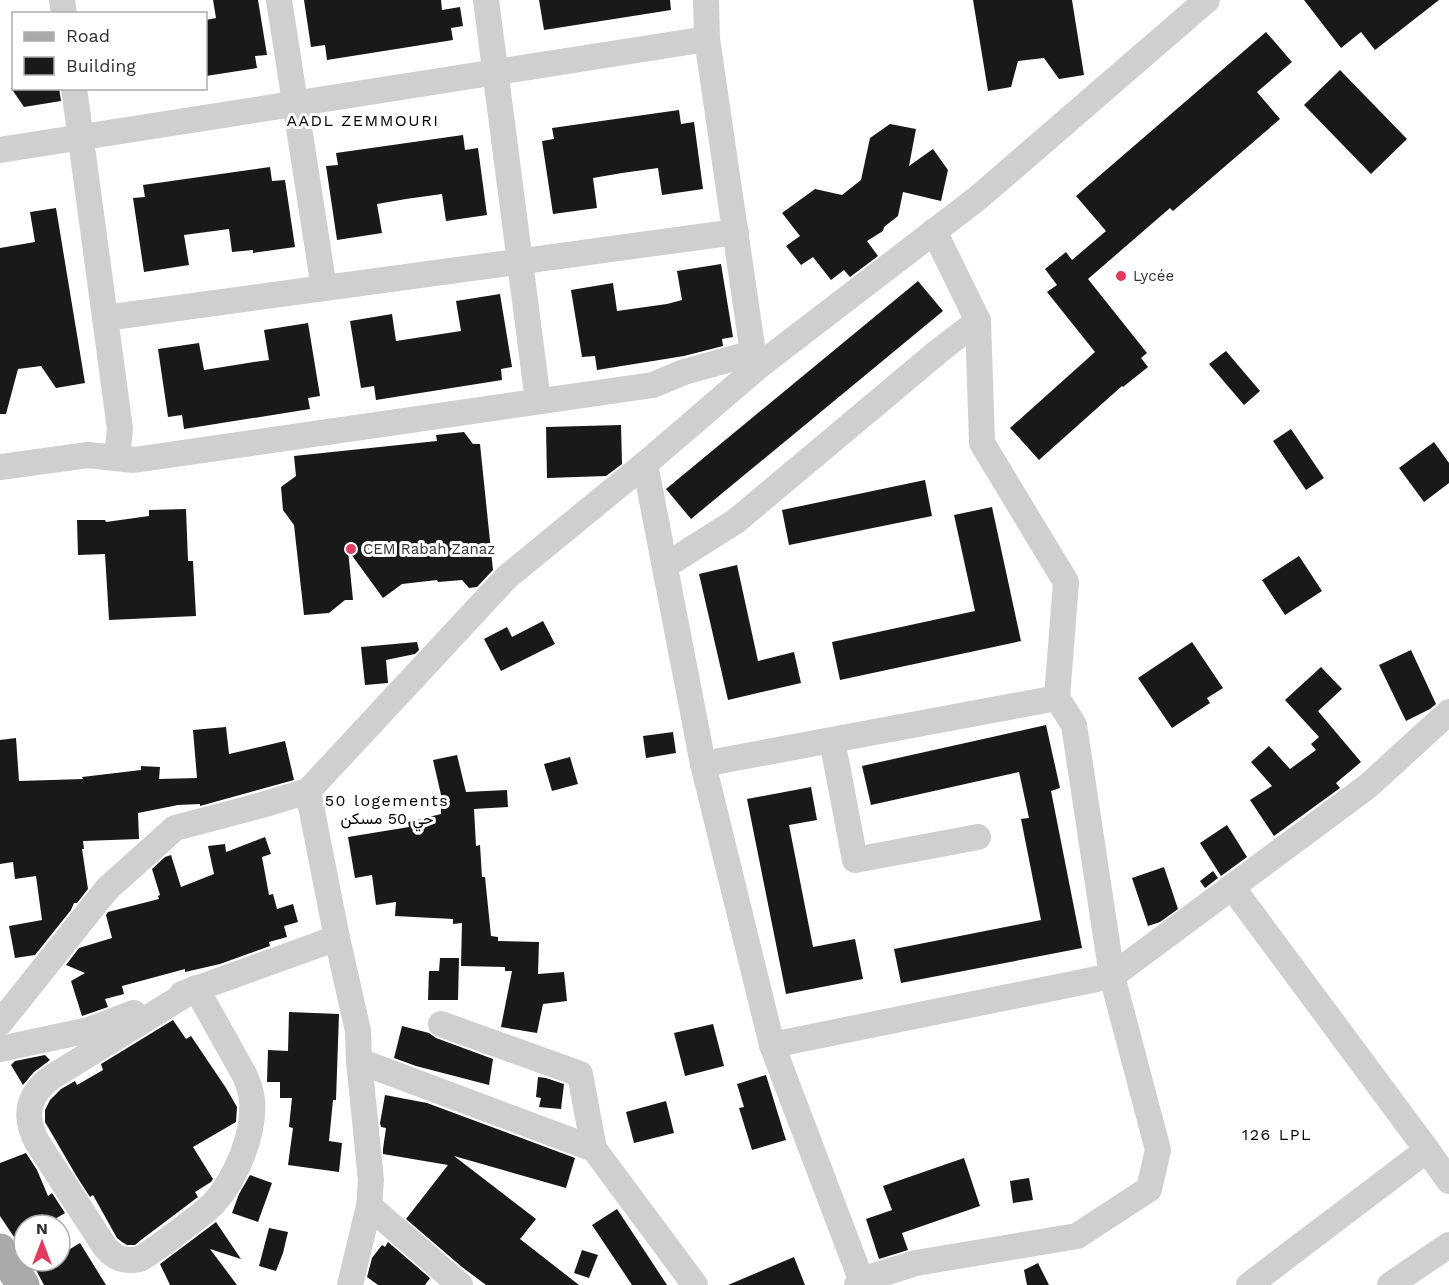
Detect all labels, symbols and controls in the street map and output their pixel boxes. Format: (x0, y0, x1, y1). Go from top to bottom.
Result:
legend (12, 12, 207, 90)
text: Road (66, 25, 110, 46)
text: Building (66, 55, 136, 76)
district label: AADL ZEMMOURI (286, 111, 440, 130)
place label: Lycée (1133, 267, 1174, 285)
marker: Lycée (1114, 269, 1128, 283)
place label: CEM Rabah Zanaz (363, 540, 495, 558)
marker: CEM Rabah Zanaz (344, 542, 358, 556)
district label: 50 logements حي 50 مسكن (325, 791, 449, 832)
district label: 126 LPL (1242, 1125, 1312, 1144)
north arrow (12, 1213, 72, 1273)
text: N (36, 1219, 48, 1238)

